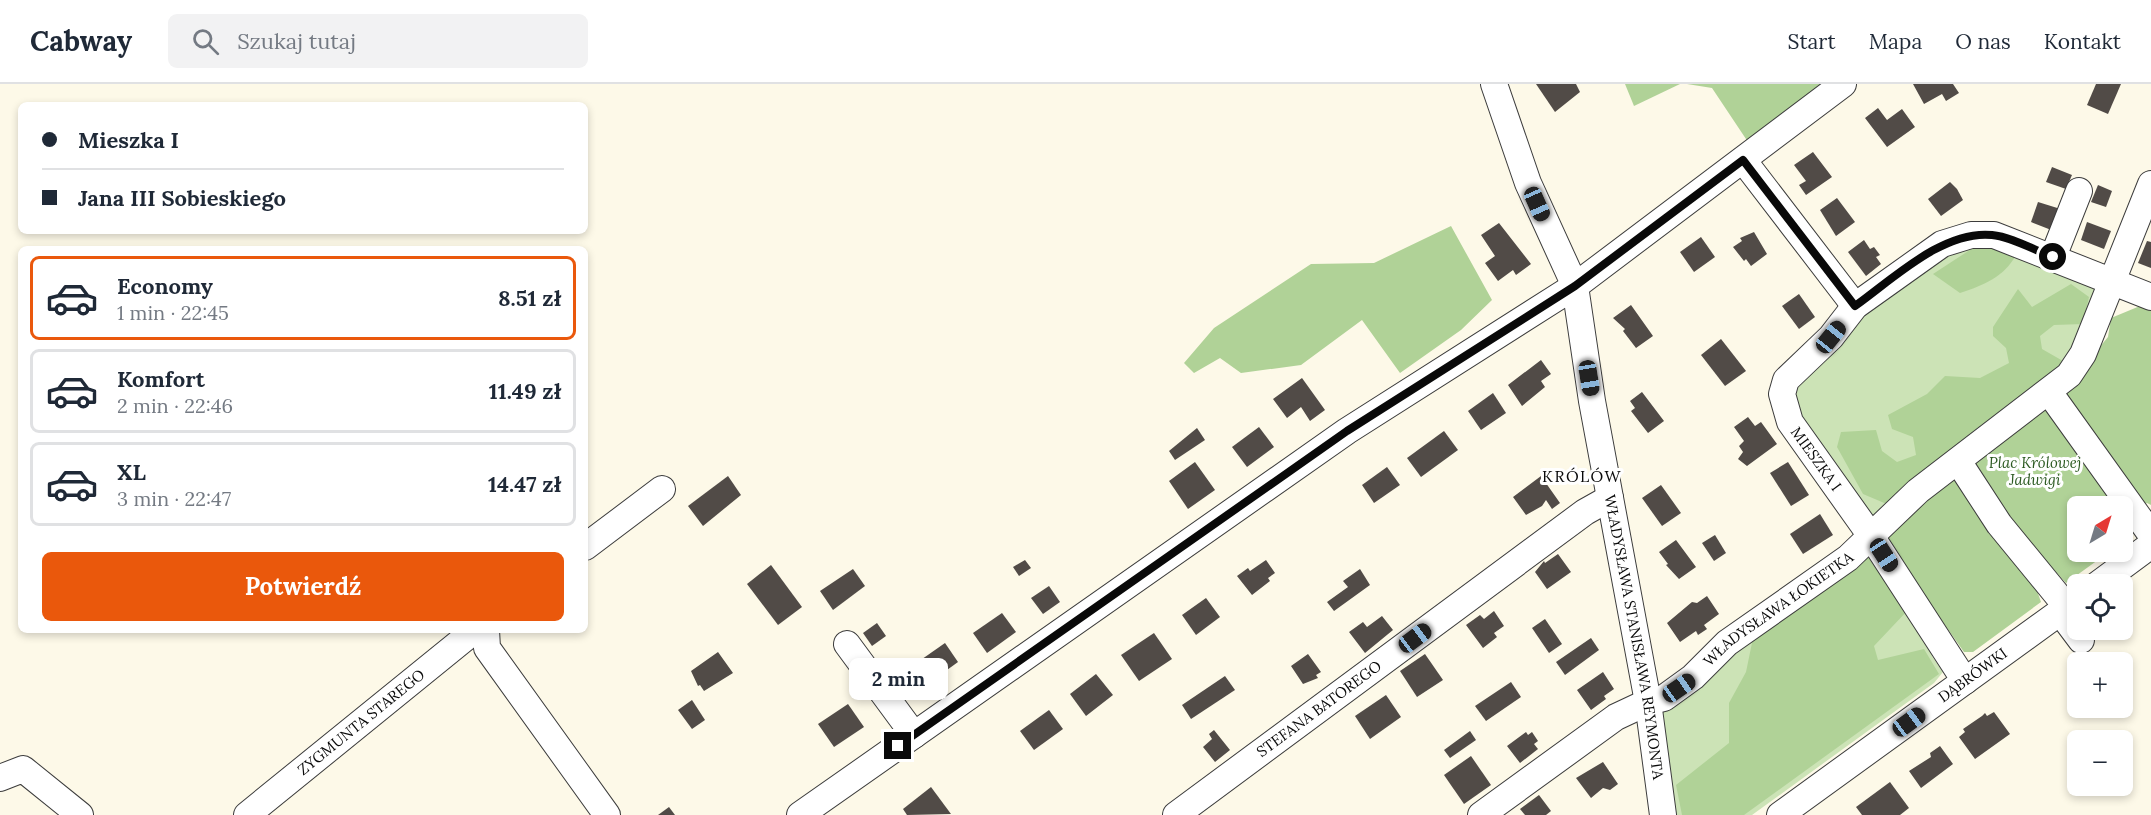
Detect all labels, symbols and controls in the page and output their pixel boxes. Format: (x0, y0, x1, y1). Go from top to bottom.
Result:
search box (168, 14, 588, 68)
text: Cabway (30, 23, 132, 59)
icon: search (189, 25, 222, 58)
text: Szukaj tutaj (237, 27, 356, 55)
text: Start (1788, 28, 1836, 55)
text: Mapa (1869, 28, 1922, 55)
text: O nas (1955, 28, 2011, 55)
text: Kontakt (2044, 28, 2121, 55)
text: Mieszka I (78, 126, 179, 154)
text: Jana III Sobieskiego (78, 184, 286, 212)
car (1521, 184, 1553, 224)
route start (2039, 243, 2066, 270)
icon: car (45, 271, 99, 325)
text: Economy (117, 272, 213, 300)
text: 8.51 zł (498, 284, 561, 312)
text: 1 min · 22:45 (117, 300, 229, 325)
car (1813, 317, 1849, 357)
car (1577, 359, 1601, 397)
icon: car (45, 364, 99, 418)
text: Komfort (117, 365, 205, 393)
text: 11.49 zł (489, 377, 561, 405)
text: 2 min · 22:46 (117, 393, 233, 418)
street label: MIESZKA I (1787, 423, 1846, 494)
park label: Plac Królowej Jadwigi (1989, 453, 2081, 489)
icon: car (45, 457, 99, 511)
text: XL (117, 458, 146, 486)
district label: KRÓLÓW (1542, 466, 1622, 486)
text: 14.47 zł (488, 470, 561, 498)
text: 3 min · 22:47 (117, 486, 231, 511)
street label: WŁADYSŁAWA STANISŁAWA REYMONTA (1601, 493, 1668, 781)
north arrow (2067, 496, 2133, 562)
map controls (2067, 496, 2133, 796)
car (1867, 535, 1901, 575)
street label: WŁADYSŁAWA ŁOKIETKA (1699, 547, 1857, 670)
button: Potwierdź (42, 552, 564, 621)
button: locate (2067, 574, 2133, 640)
car (1395, 620, 1435, 656)
street label: DĄBRÓWKI (1934, 643, 2011, 706)
button: + (2067, 652, 2133, 718)
street label: STEFANA BATOREGO (1253, 656, 1385, 761)
callout: 2 min (848, 659, 948, 701)
street label: ZYGMUNTA STAREGO (293, 665, 428, 779)
text: 2 min (872, 666, 925, 691)
car (1659, 670, 1699, 706)
car (1889, 704, 1929, 740)
button: − (2067, 730, 2133, 796)
route end (884, 732, 911, 759)

